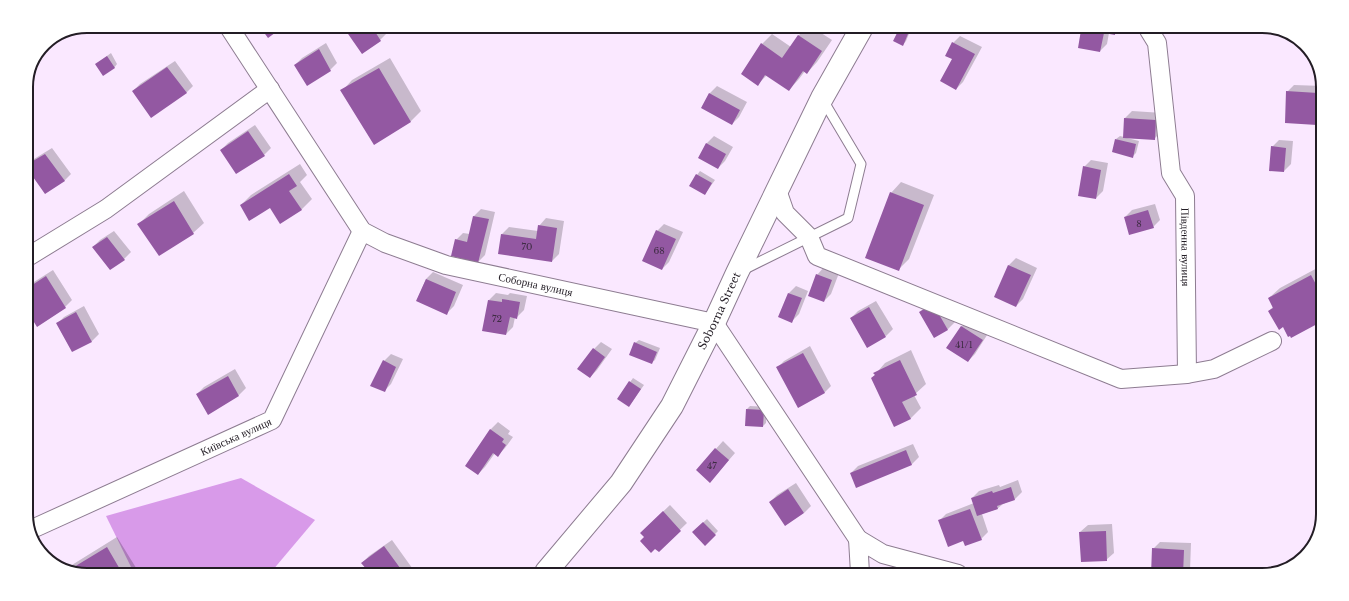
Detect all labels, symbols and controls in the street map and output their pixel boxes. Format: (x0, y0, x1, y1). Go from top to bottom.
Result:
street label: Південна вулиця (1178, 208, 1193, 286)
house number: 8 (1136, 218, 1142, 229)
house number: 70 (522, 241, 532, 252)
house number: 68 (653, 245, 665, 256)
street label: Soborna Street (695, 269, 744, 352)
street label: Соборна вулиця (497, 270, 574, 299)
house number: 72 (492, 313, 502, 324)
house number: 41/1 (955, 339, 973, 350)
street label: Київська вулиця (198, 414, 274, 459)
house number: 47 (707, 460, 717, 471)

